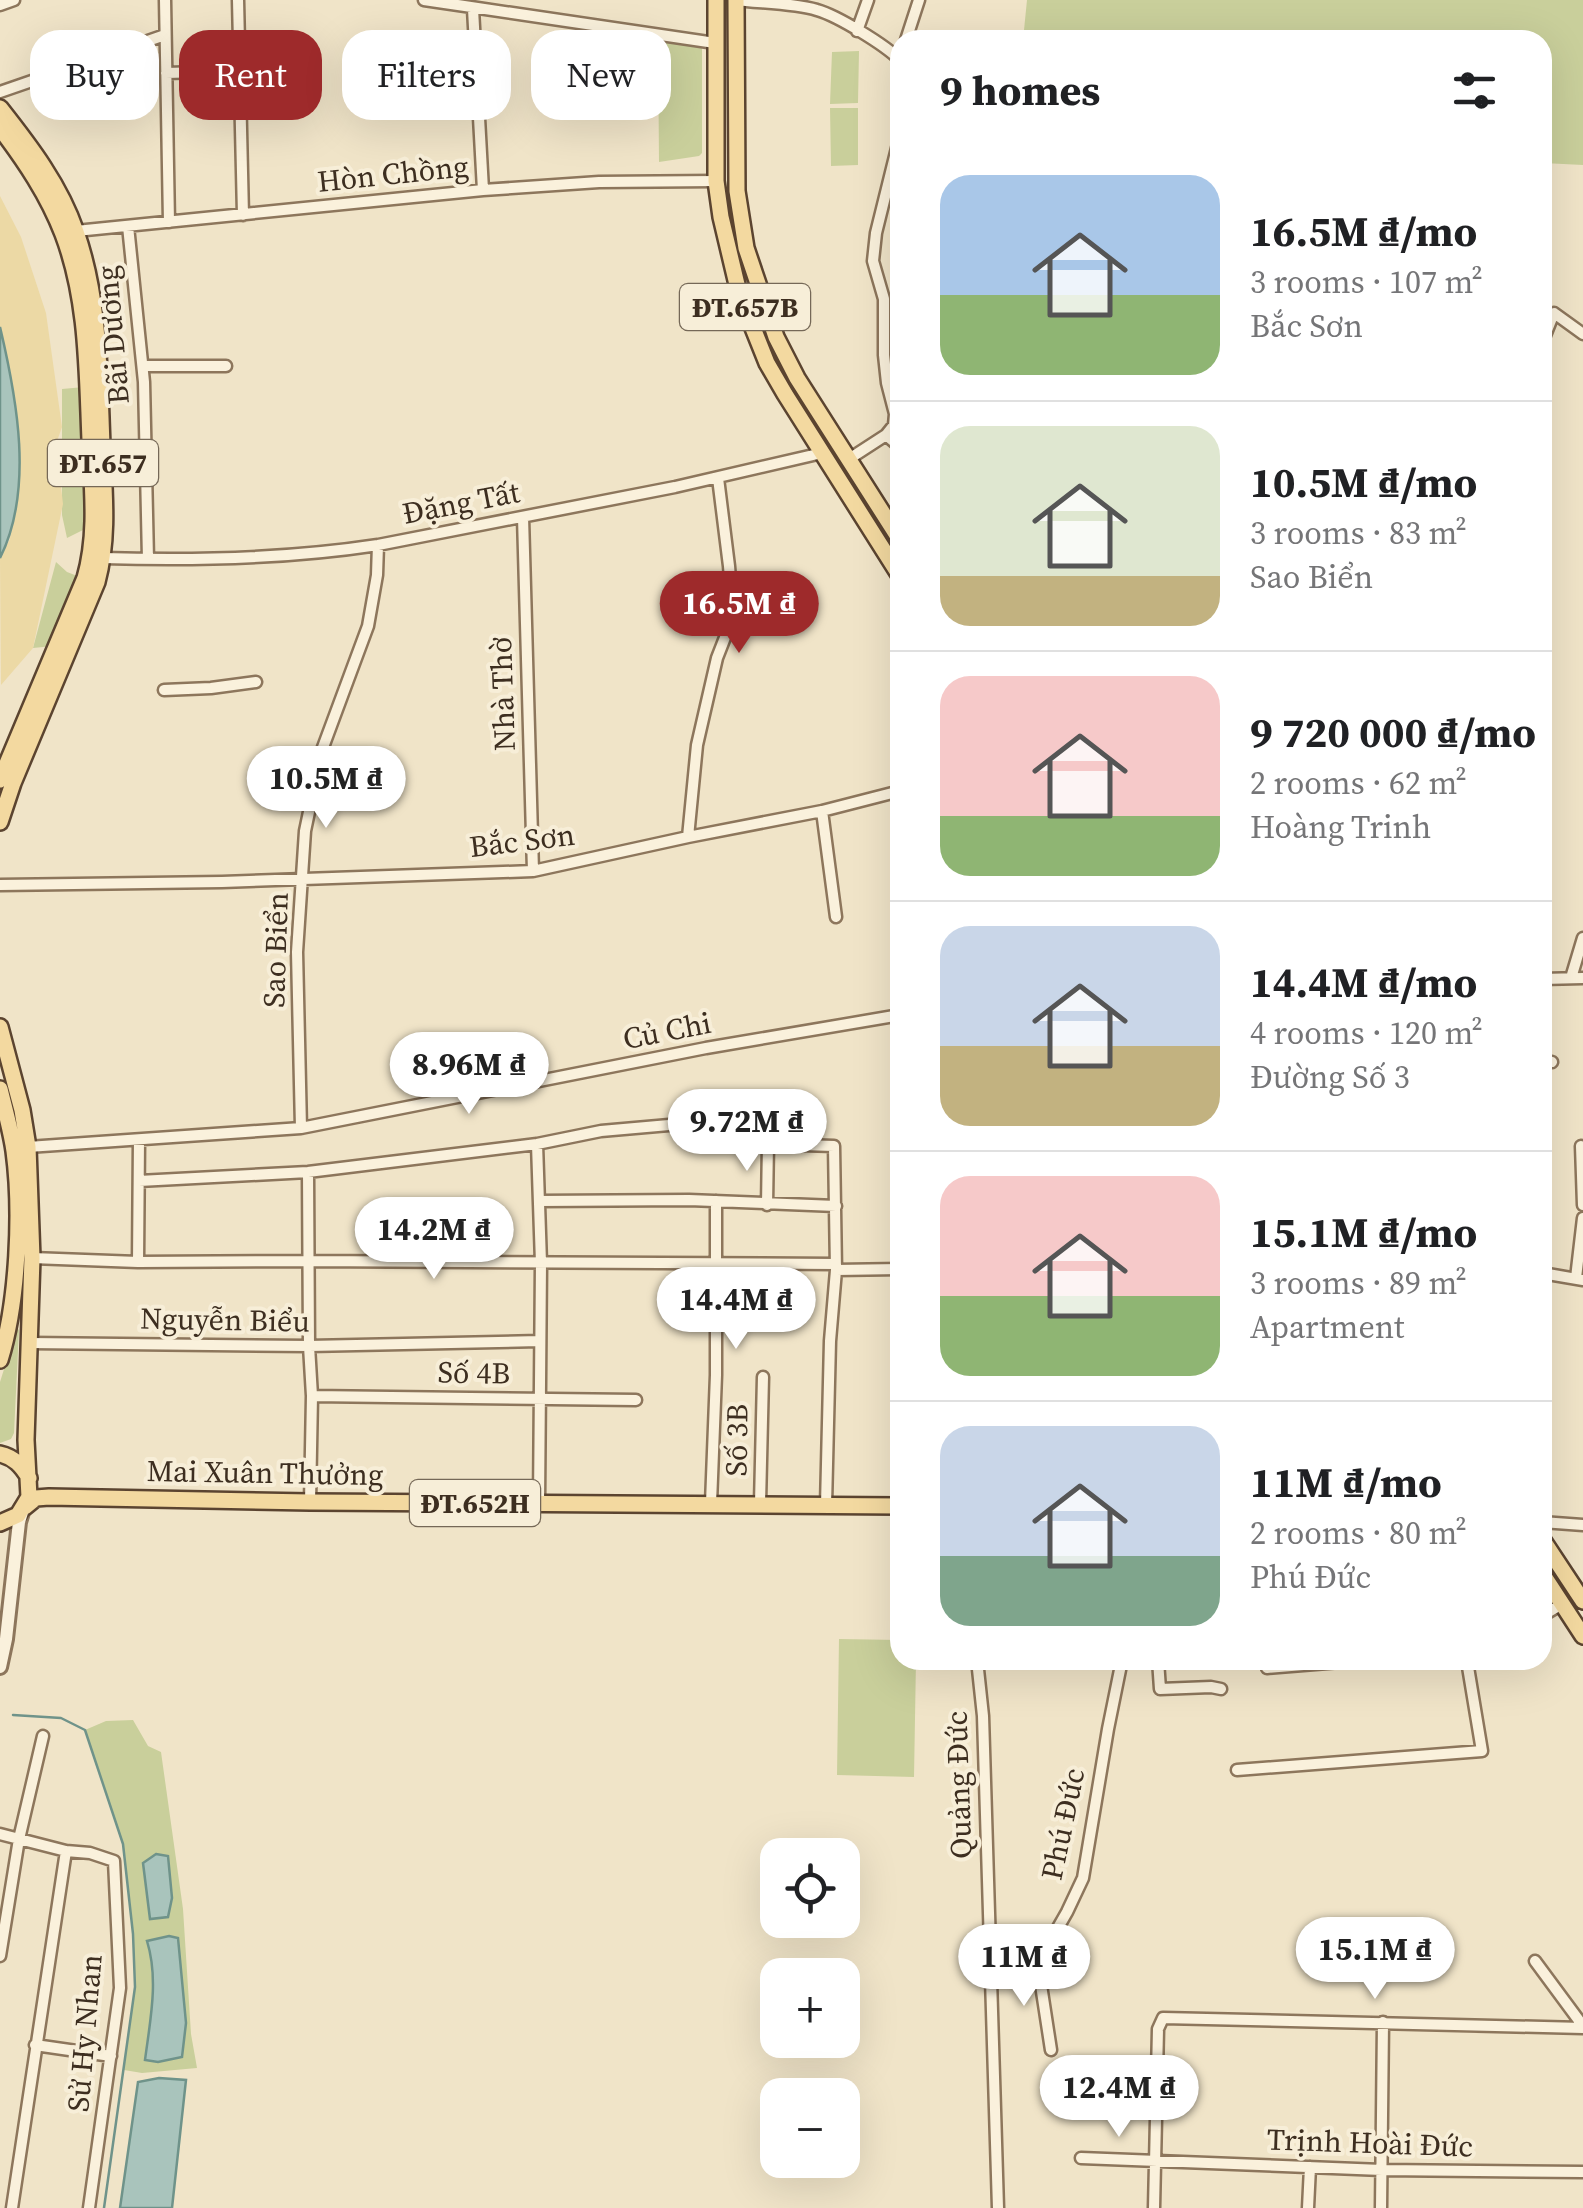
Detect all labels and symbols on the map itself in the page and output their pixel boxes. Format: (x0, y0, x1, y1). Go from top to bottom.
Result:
street label: Hòn Chồng (315, 145, 471, 202)
street label: Bãi Dương (86, 264, 139, 406)
road number: ĐT.657B (680, 284, 810, 330)
road number: ĐT.657 (48, 440, 158, 486)
street label: Đặng Tất (399, 471, 523, 534)
pin: 16.5M ₫ (647, 571, 831, 656)
street label: Nhà Thờ (480, 636, 525, 752)
pin: 10.5M ₫ (234, 746, 418, 831)
street label: Bắc Sơn (467, 814, 577, 867)
street label: Sao Biển (253, 892, 298, 1008)
street label: Củ Chi (619, 1002, 715, 1059)
pin: 8.96M ₫ (377, 1032, 561, 1117)
pin: 9.72M ₫ (655, 1089, 839, 1174)
pin: 14.2M ₫ (342, 1197, 526, 1282)
pin: 14.4M ₫ (644, 1267, 828, 1352)
street label: Nguyễn Biểu (140, 1298, 310, 1341)
street label: Số 4B (437, 1351, 511, 1394)
street label: Số 3B (715, 1403, 758, 1477)
street label: Mai Xuân Thưởng (146, 1450, 384, 1495)
road number: ĐT.652H (410, 1480, 540, 1526)
street label: Quảng Đức (935, 1710, 982, 1860)
street label: Phú Đức (1031, 1764, 1094, 1884)
pin: 15.1M ₫ (1283, 1917, 1467, 2002)
pin: 11M ₫ (954, 1924, 1094, 2009)
street label: Sử Hy Nhan (57, 1952, 112, 2113)
pin: 12.4M ₫ (1027, 2055, 1211, 2140)
street label: Trịnh Hoài Đức (1266, 2118, 1474, 2167)

